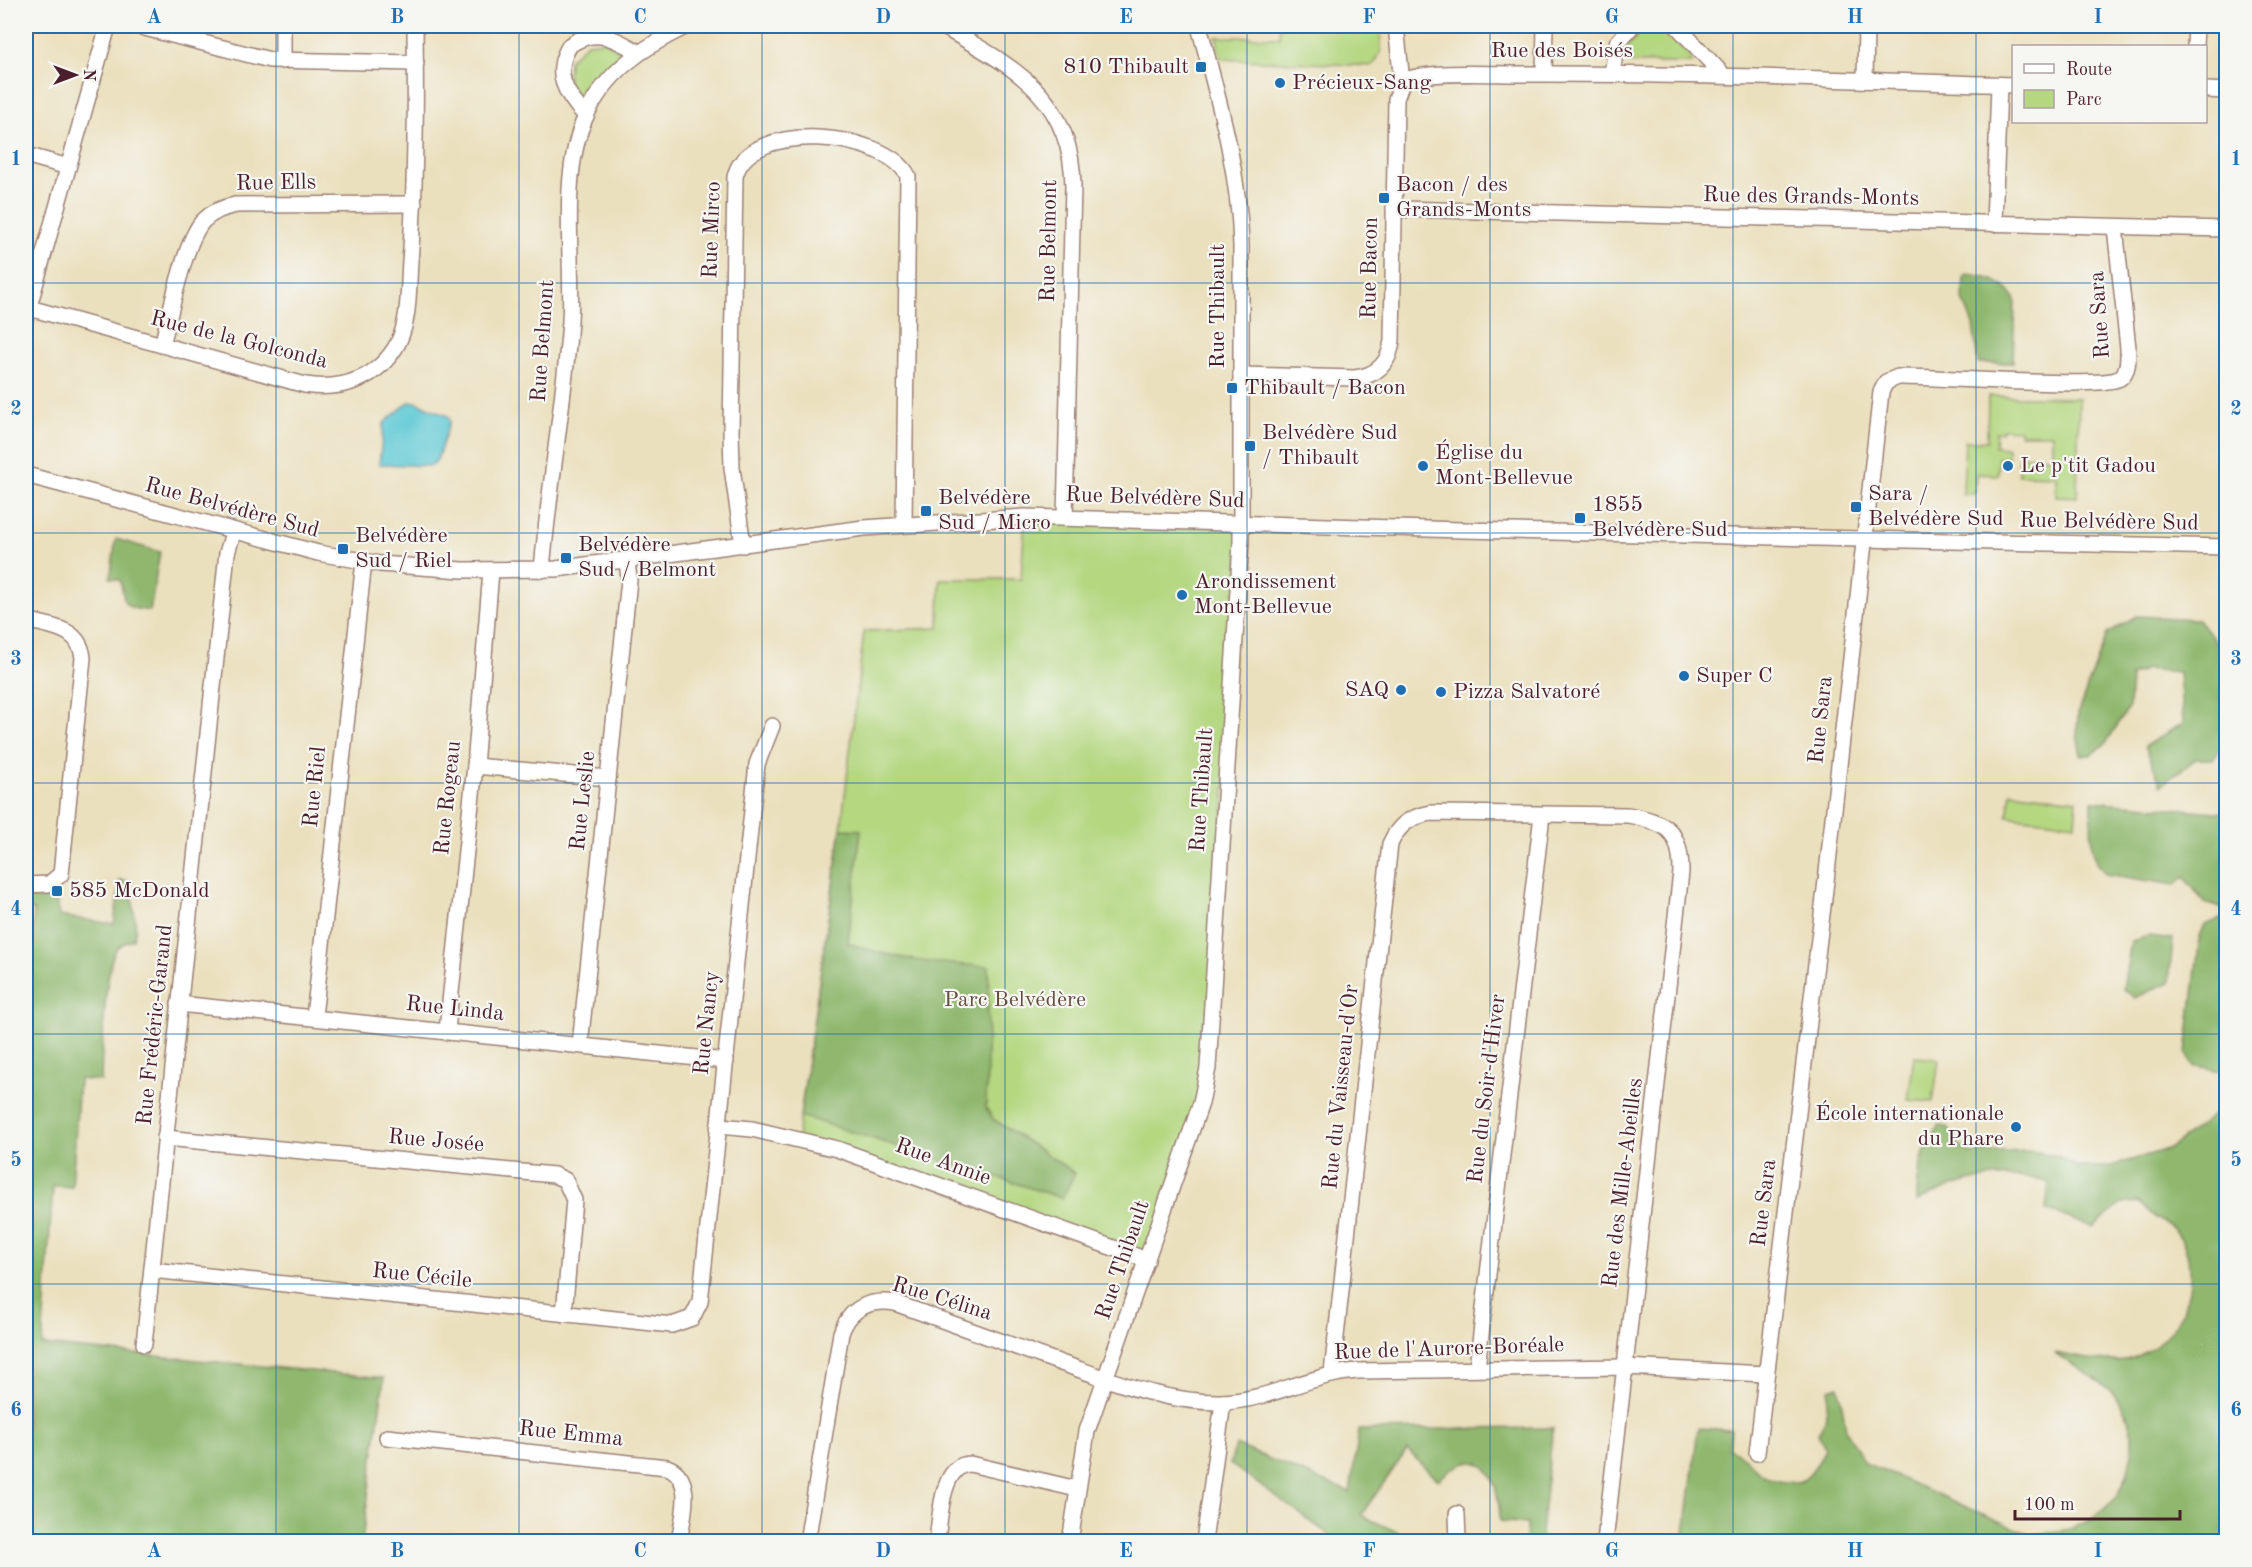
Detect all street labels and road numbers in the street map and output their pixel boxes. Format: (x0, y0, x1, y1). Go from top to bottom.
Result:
street label: Rue des Boisés (1491, 40, 1633, 62)
street label: Rue Ells (236, 171, 316, 195)
street label: Rue Belmont (1037, 179, 1061, 303)
street label: Rue Mirco (699, 181, 725, 279)
street label: Rue des Grands-Monts (1703, 184, 1919, 210)
street label: Rue Bacon (1358, 217, 1382, 319)
street label: Rue Thibault (1207, 244, 1229, 368)
street label: Rue Sara (2086, 270, 2114, 360)
street label: Rue Belmont (528, 279, 558, 403)
street label: Rue de la Golconda (148, 307, 330, 373)
street label: Rue Belvédère Sud (142, 474, 322, 542)
street label: Rue Belvédère Sud (1065, 484, 1245, 512)
street label: Rue Belvédère Sud (2019, 509, 2199, 535)
street label: Rue Sara (1805, 675, 1837, 765)
street label: Rue Thibault (1187, 727, 1217, 853)
street label: Rue Rogeau (431, 739, 465, 856)
street label: Rue Riel (300, 745, 330, 829)
street label: Rue Leslie (567, 750, 599, 852)
street label: Rue Frédéric-Garand (133, 923, 177, 1127)
street label: Rue Nancy (691, 969, 723, 1076)
street label: Rue du Vaisseau-d'Or (1319, 983, 1363, 1191)
street label: Rue Linda (405, 993, 505, 1025)
street label: Rue du Soir-d'Hiver (1464, 993, 1510, 1185)
street label: Rue des Mille-Abeilles (1599, 1077, 1647, 1289)
street label: Rue Josée (387, 1126, 485, 1156)
street label: Rue Annie (892, 1134, 994, 1190)
street label: Rue Sara (1748, 1158, 1780, 1248)
street label: Rue Thibault (1092, 1197, 1154, 1323)
street label: Rue Cécile (371, 1260, 473, 1292)
street label: Rue Célina (889, 1273, 995, 1325)
street label: Rue de l'Aurore-Boréale (1333, 1334, 1565, 1364)
street label: Rue Emma (518, 1418, 624, 1450)

